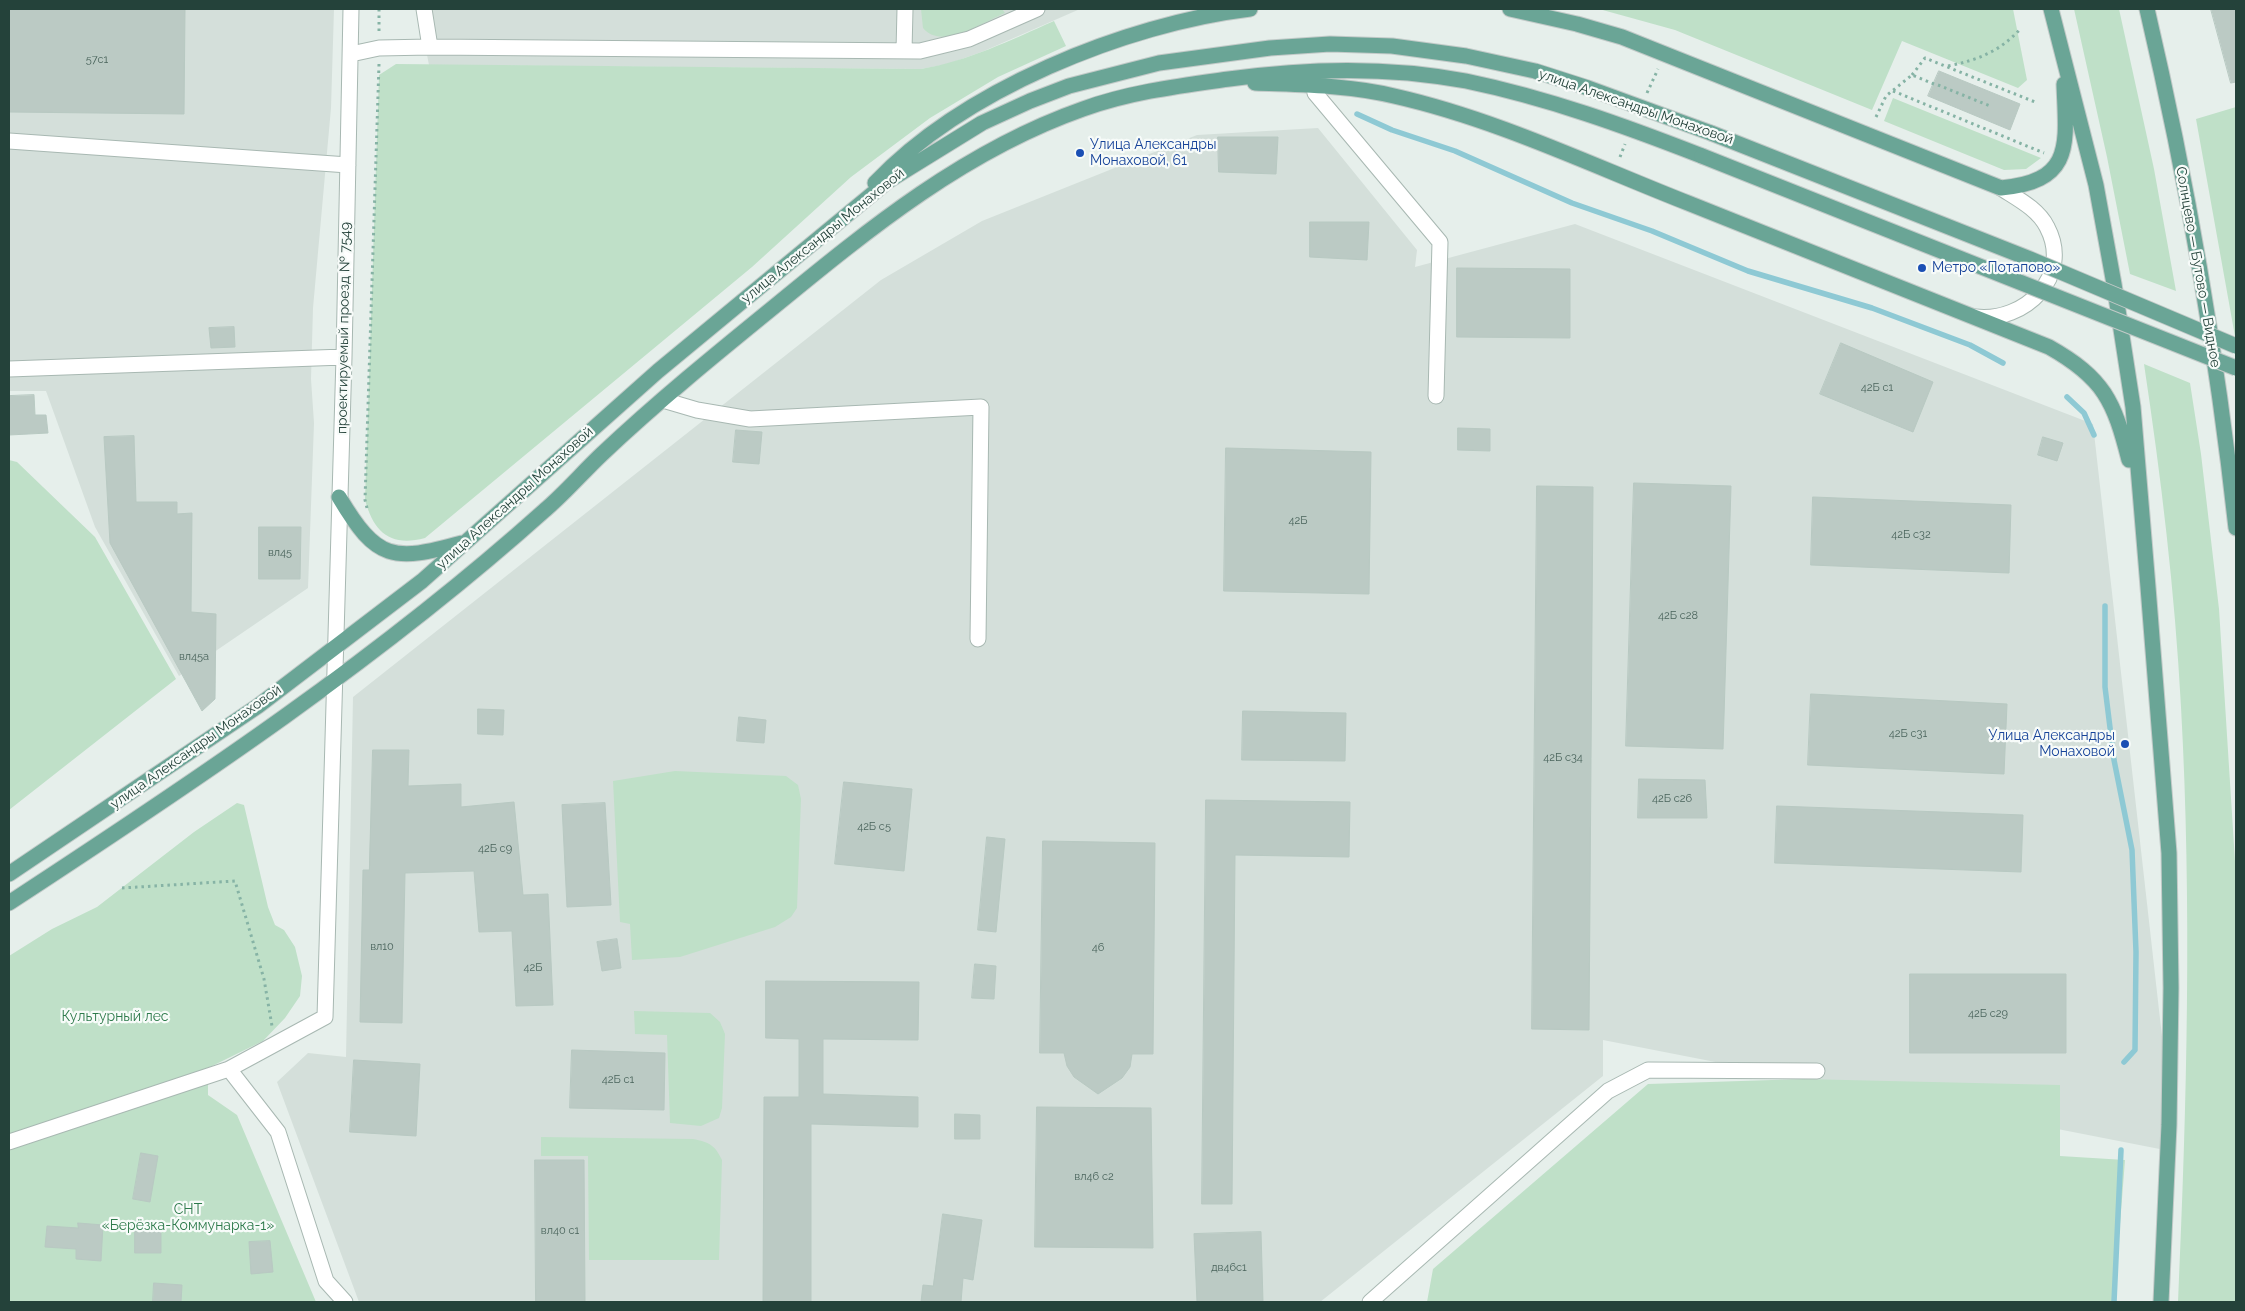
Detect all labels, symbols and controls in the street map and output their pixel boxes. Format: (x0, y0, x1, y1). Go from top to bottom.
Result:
house number: 57с1 (86, 53, 108, 67)
street label: улица Александры Монаховой (1536, 66, 1736, 148)
place label: Улица Александры Монаховой, 61 (1090, 137, 1216, 170)
marker: Улица Александры Монаховой, 61 (1074, 147, 1086, 159)
street label: улица Александры Монаховой (738, 165, 908, 307)
street label: Солнцево — Бутово — Видное (2172, 165, 2224, 369)
street label: проектируемый проезд № 7549 (334, 222, 354, 434)
place label: Метро «Потапово» (1932, 260, 2060, 276)
marker: Метро «Потапово» (1916, 262, 1928, 274)
house number: 42Б с1 (1861, 381, 1893, 395)
street label: улица Александры Монаховой (433, 423, 597, 573)
house number: 42Б (1289, 514, 1307, 528)
house number: 42Б с32 (1891, 528, 1931, 542)
house number: вл45 (268, 546, 292, 560)
house number: 42Б с28 (1658, 609, 1698, 623)
house number: вл45а (179, 650, 209, 664)
street label: улица Александры Монаховой (107, 681, 285, 813)
house number: 42Б с31 (1889, 727, 1927, 741)
place label: Улица Александры Монаховой (1989, 728, 2115, 760)
marker: Улица Александры Монаховой (2119, 738, 2131, 750)
house number: 42Б с34 (1543, 751, 1583, 765)
house number: 42Б с26 (1652, 792, 1692, 806)
house number: 42Б с5 (857, 820, 891, 834)
house number: 42Б c9 (478, 842, 512, 856)
house number: вл10 (370, 940, 394, 954)
house number: 46 (1092, 941, 1104, 955)
house number: 42Б (524, 961, 542, 975)
house number: 42Б с29 (1968, 1007, 2008, 1021)
park label: Культурный лес (61, 1009, 169, 1025)
house number: 42Б с1 (602, 1073, 634, 1087)
house number: вл46 с2 (1074, 1170, 1114, 1184)
park label: СНТ «Берёзка-Коммунарка-1» (102, 1202, 274, 1234)
house number: вл40 с1 (541, 1224, 579, 1238)
house number: дв46с1 (1211, 1261, 1247, 1275)

